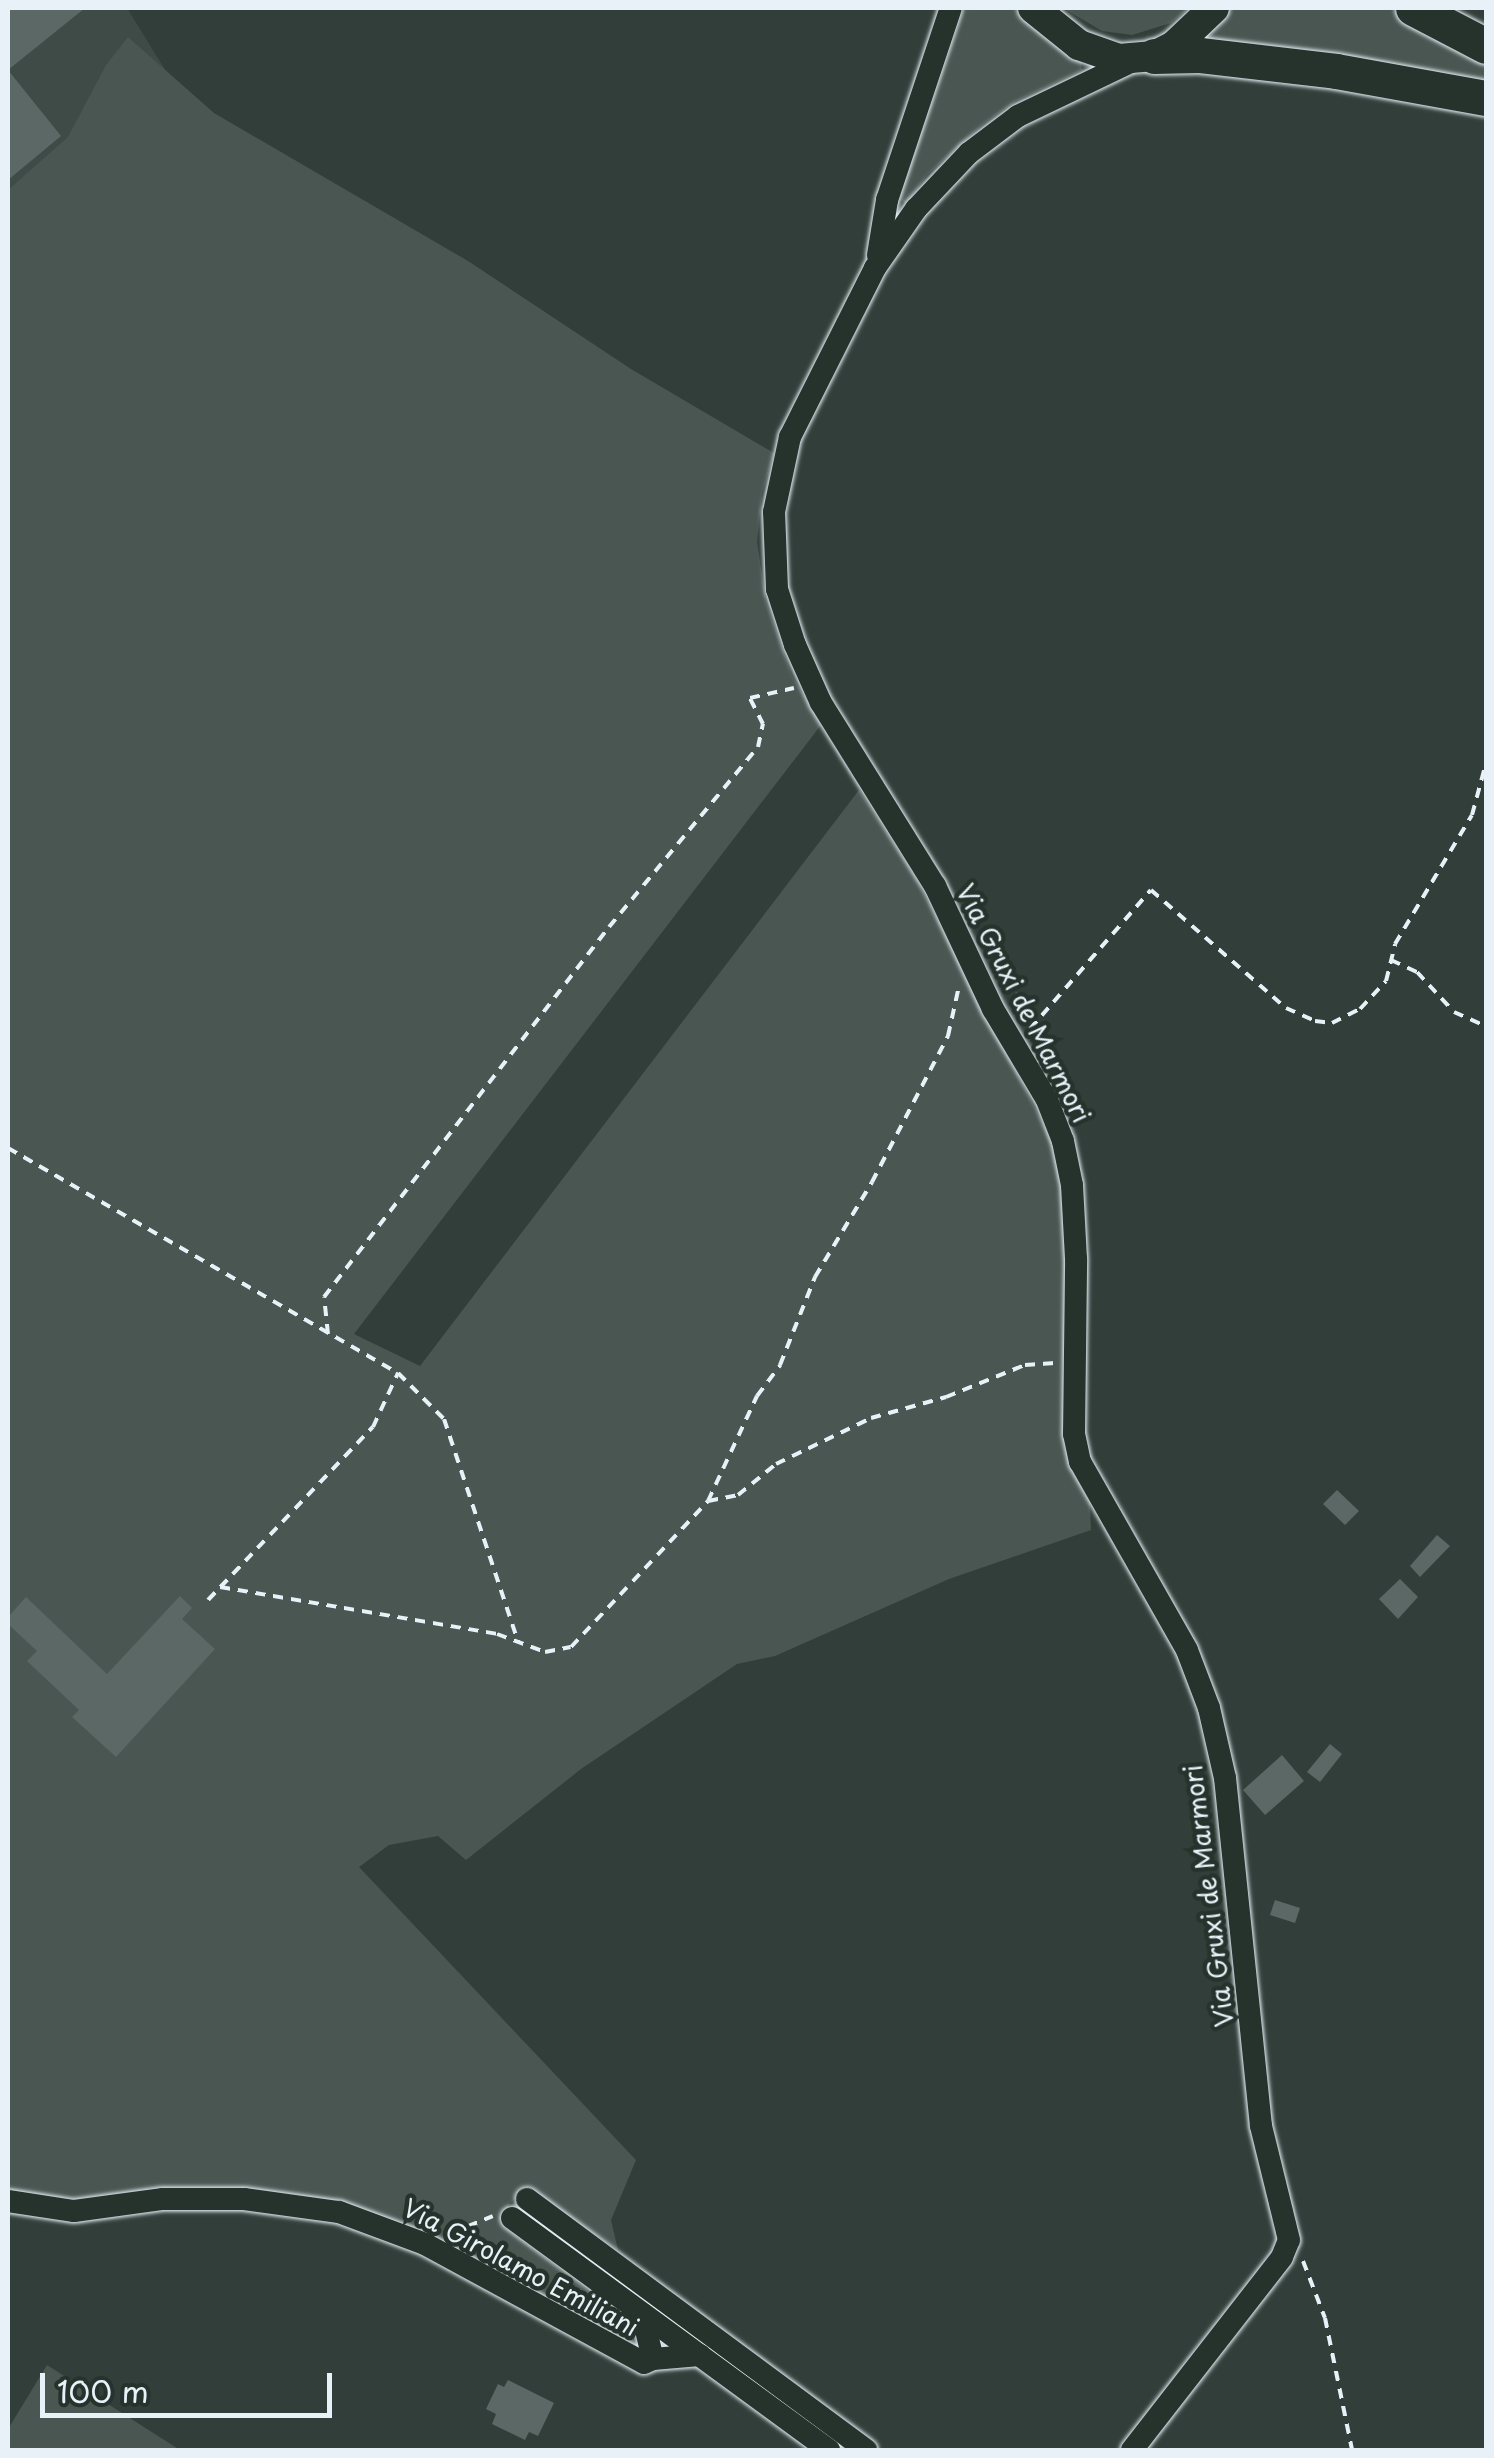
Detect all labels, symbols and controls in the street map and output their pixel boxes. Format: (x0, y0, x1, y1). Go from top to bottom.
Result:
street label: Via Gruxi de Marmori (951, 879, 1097, 1127)
street label: Via Gruxi de Marmori (1177, 1764, 1239, 2028)
street label: Via Girolamo Emiliani (397, 2192, 645, 2342)
scale bar (45, 2353, 338, 2415)
text: 100 m (57, 2368, 149, 2413)

